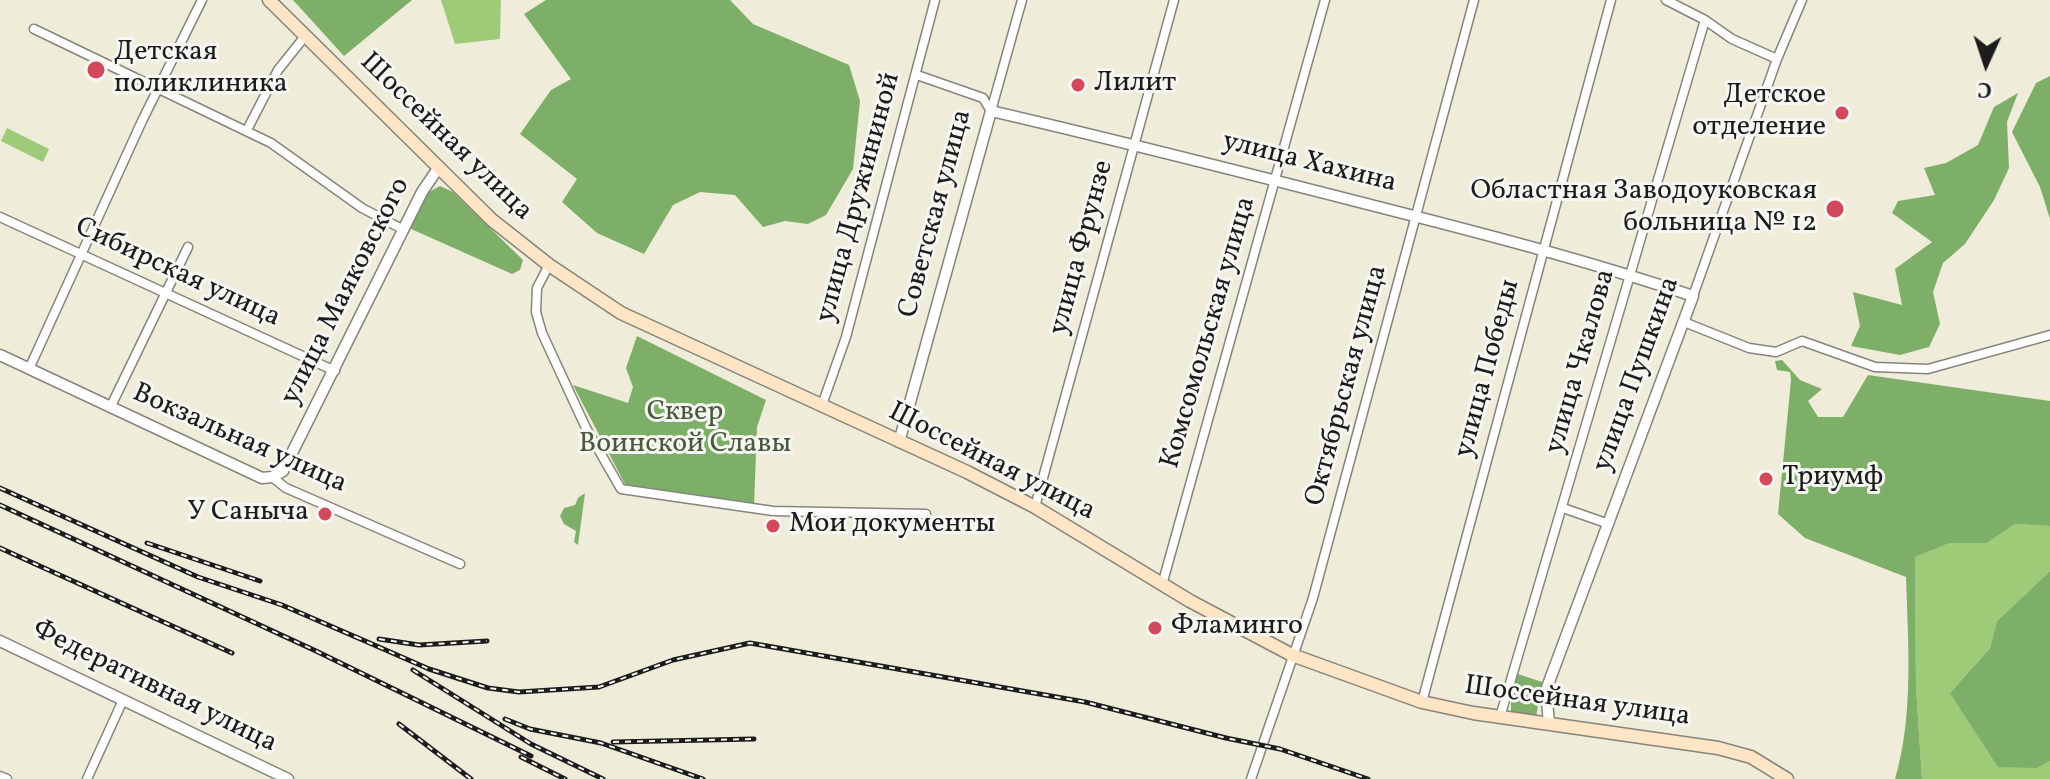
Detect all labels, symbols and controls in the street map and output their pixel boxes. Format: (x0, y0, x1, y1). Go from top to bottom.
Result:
north arrow (1946, 24, 2026, 104)
place label: Детская поликлиника (114, 37, 288, 103)
street label: Шоссейная улица (351, 47, 539, 229)
marker: Детская поликлиника (85, 59, 107, 81)
place label: Лилит (1094, 68, 1176, 102)
street label: улица Дружининой (810, 69, 910, 327)
text: С (1977, 73, 1993, 104)
marker: Лилит (1069, 76, 1087, 94)
place label: Детское отделение (1692, 80, 1826, 146)
marker: Детское отделение (1833, 104, 1851, 122)
street label: Советская улица (893, 106, 981, 322)
street label: улица Хахина (1218, 126, 1400, 202)
street label: улица Фрунзе (1044, 157, 1122, 339)
street label: улица Маяковского (275, 173, 419, 411)
place label: Областная Заводоуковская больница № 12 (1470, 176, 1817, 242)
street label: Комсомольская улица (1155, 193, 1265, 473)
marker: Областная Заводоуковская больница № 12 (1824, 198, 1846, 220)
street label: Сибирская улица (69, 212, 285, 336)
street label: Октябрьская улица (1300, 262, 1396, 510)
street label: улица Чкалова (1540, 266, 1624, 458)
street label: улица Пушкина (1587, 273, 1689, 477)
street label: улица Победы (1449, 276, 1529, 462)
street label: Вокзальная улица (126, 378, 352, 502)
street label: Шоссейная улица (882, 396, 1100, 530)
park label: Сквер Воинской Славы (579, 397, 791, 463)
place label: Триумф (1782, 462, 1883, 496)
marker: Триумф (1757, 470, 1775, 488)
place label: У Саныча (187, 497, 309, 531)
marker: У Саныча (316, 505, 334, 523)
place label: Мои документы (789, 509, 995, 543)
marker: Мои документы (764, 517, 782, 535)
place label: Фламинго (1171, 611, 1303, 645)
street label: Федеративная улица (26, 614, 282, 762)
marker: Фламинго (1146, 619, 1164, 637)
street label: Шоссейная улица (1462, 671, 1692, 735)

